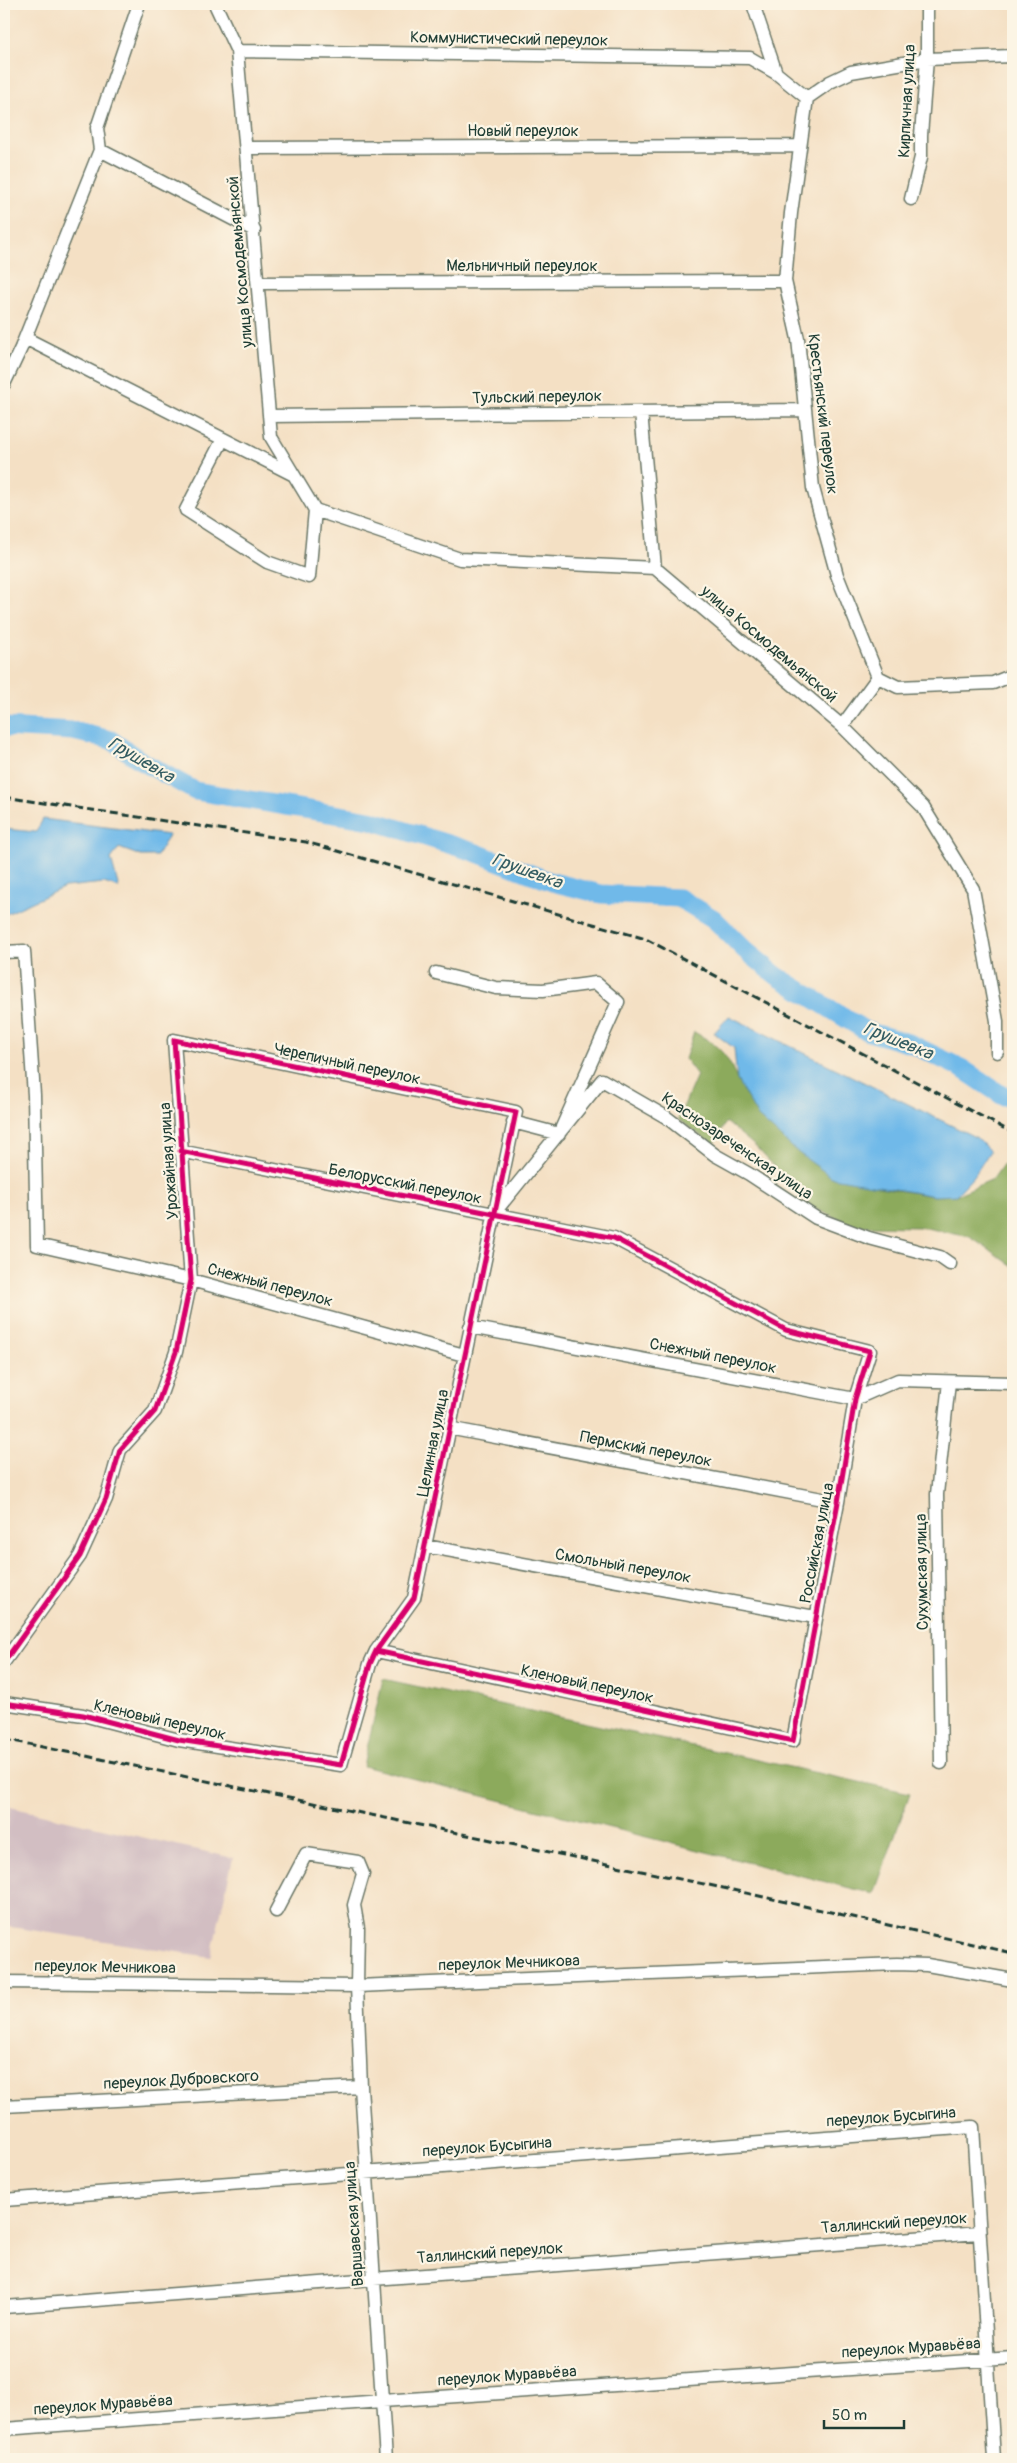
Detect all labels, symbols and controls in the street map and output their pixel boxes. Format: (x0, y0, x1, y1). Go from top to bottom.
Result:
street label: Коммунистический переулок (410, 27, 608, 51)
street label: Кирпичная улица (894, 44, 920, 158)
street label: Новый переулок (467, 121, 579, 141)
street label: улица Космодемьянской (223, 175, 258, 350)
street label: Мельничный переулок (446, 256, 598, 276)
street label: Крестьянский переулок (803, 333, 843, 495)
street label: Тульский переулок (472, 386, 602, 408)
street label: улица Космодемьянской (696, 580, 841, 707)
water label: Грушевка (104, 732, 180, 789)
water label: Грушевка (489, 848, 567, 895)
water label: Грушевка (860, 1017, 938, 1066)
street label: Черепичный переулок (272, 1039, 422, 1089)
street label: Краснозареченская улица (658, 1088, 816, 1204)
street label: Урожайная улица (155, 1102, 183, 1220)
street label: Белорусский переулок (327, 1159, 483, 1209)
street label: Снежный переулок (205, 1259, 335, 1311)
street label: Снежный переулок (648, 1334, 778, 1378)
street label: Целинная улица (413, 1388, 453, 1498)
street label: Пермский переулок (578, 1426, 714, 1472)
street label: Российская улица (796, 1481, 838, 1605)
street label: Сухумская улица (911, 1513, 933, 1631)
street label: Смольный переулок (553, 1544, 693, 1588)
street label: Кленовый переулок (519, 1660, 655, 1708)
street label: Кленовый переулок (92, 1695, 228, 1745)
street label: переулок Мечникова (438, 1951, 580, 1975)
street label: переулок Мечникова (34, 1956, 176, 1978)
street label: переулок Дубровского (103, 2066, 260, 2094)
street label: переулок Бусыгина (826, 2102, 956, 2132)
street label: переулок Бусыгина (422, 2132, 552, 2162)
street label: Варшавская улица (340, 2161, 368, 2287)
street label: Таллинский переулок (820, 2208, 968, 2238)
street label: Таллинский переулок (416, 2238, 564, 2268)
street label: переулок Муравьёва (841, 2333, 981, 2363)
street label: переулок Муравьёва (437, 2361, 577, 2391)
street label: переулок Муравьёва (33, 2390, 173, 2420)
scale bar (824, 2398, 904, 2430)
text: 50 m (832, 2406, 867, 2425)

